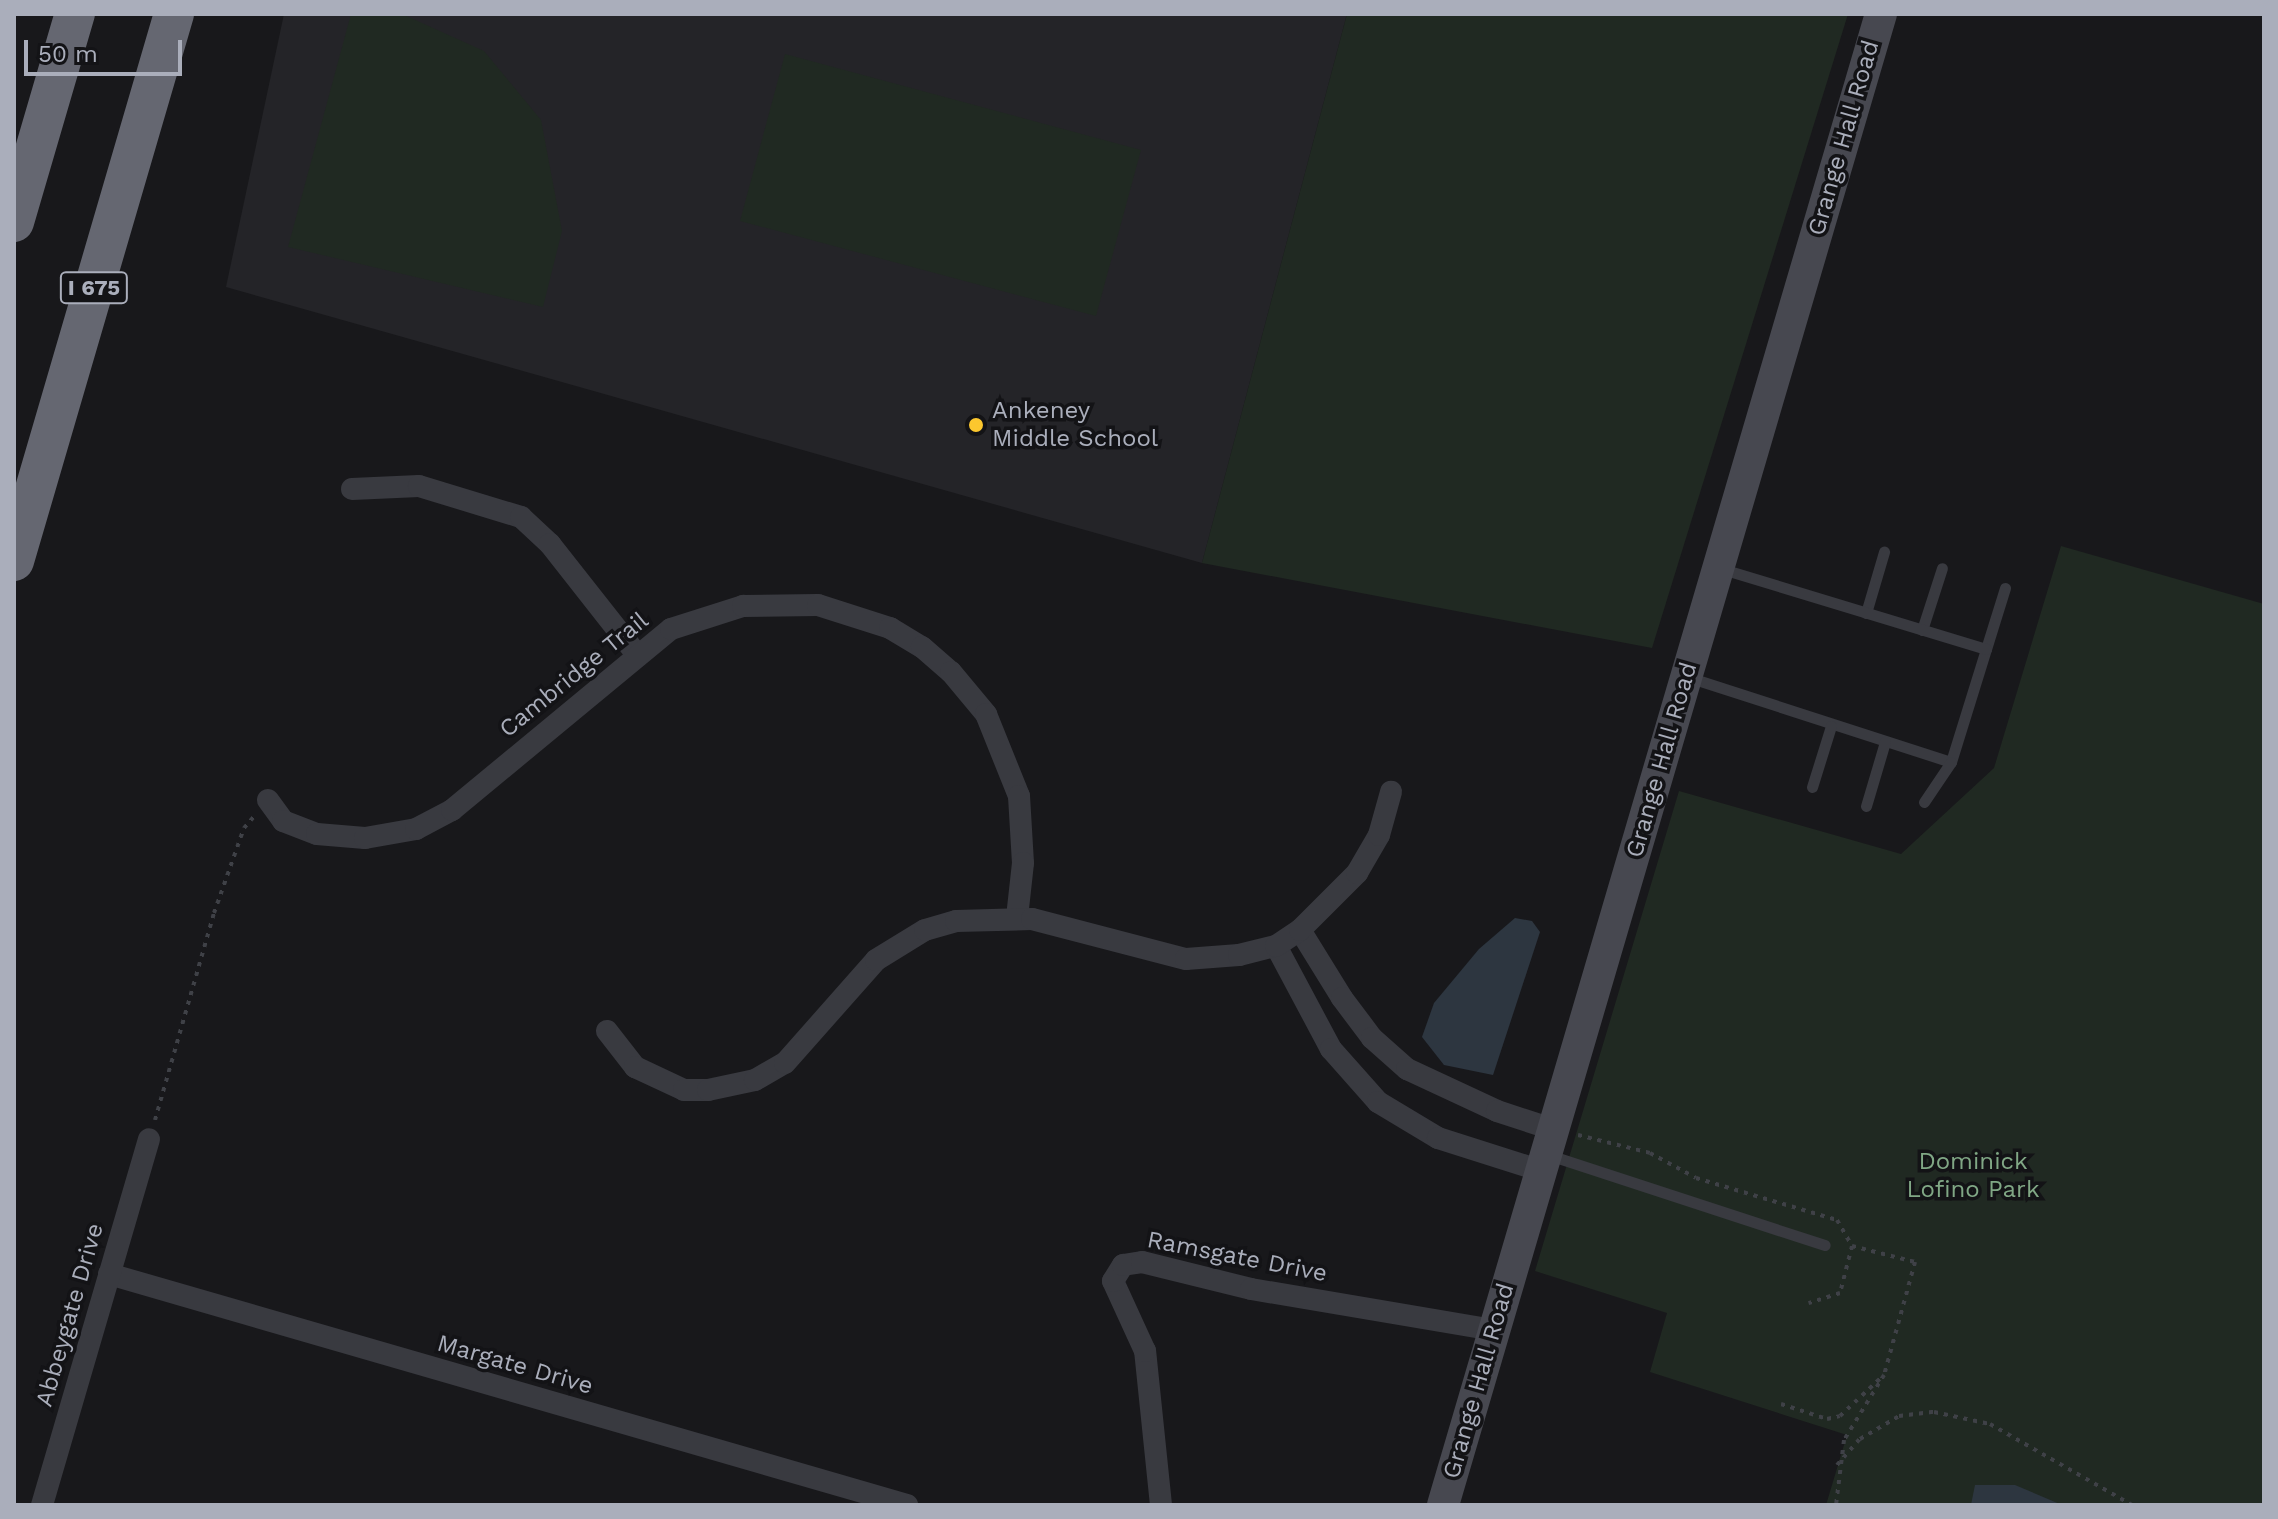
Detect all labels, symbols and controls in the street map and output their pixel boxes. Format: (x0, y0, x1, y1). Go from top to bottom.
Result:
scale bar (28, 24, 186, 74)
street label: Grange Hall Road (1802, 37, 1886, 239)
text: 50 m (38, 40, 98, 68)
road number: I 675 (58, 270, 130, 306)
place label: Ankeney Middle School (992, 397, 1158, 453)
marker: Ankeney Middle School (967, 416, 985, 434)
street label: Cambridge Trail (494, 606, 654, 744)
street label: Grange Hall Road (1620, 659, 1704, 861)
park label: Dominick Lofino Park (1906, 1148, 2040, 1204)
street label: Abbeygate Drive (30, 1220, 110, 1410)
street label: Ramsgate Drive (1145, 1225, 1329, 1289)
street label: Grange Hall Road (1437, 1280, 1521, 1482)
street label: Margate Drive (434, 1329, 596, 1401)

